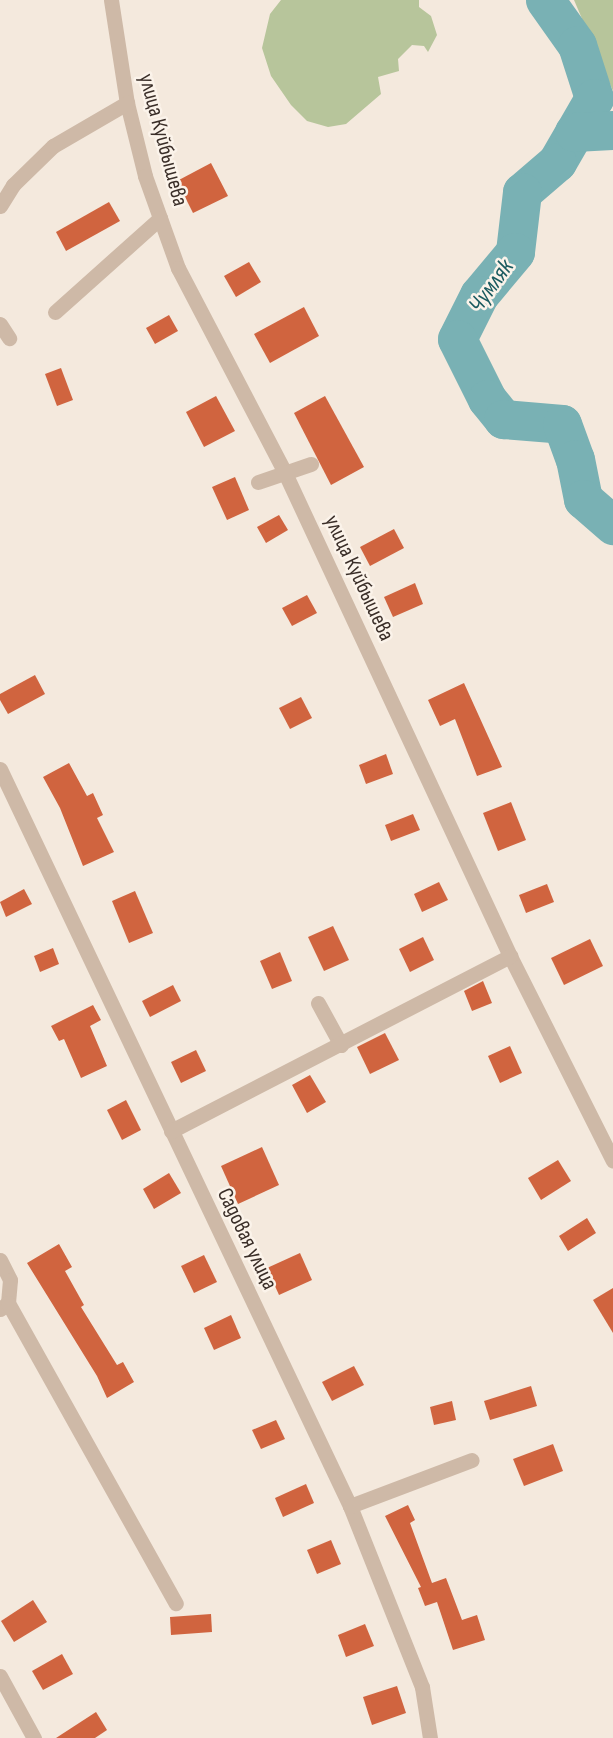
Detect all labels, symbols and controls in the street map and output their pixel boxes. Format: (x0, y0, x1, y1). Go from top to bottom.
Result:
street label: улица Куйбышева (133, 71, 193, 209)
water label: Чумляк (462, 254, 520, 318)
street label: улица Куйбышева (318, 511, 400, 645)
street label: Садовая улица (211, 1184, 283, 1294)

